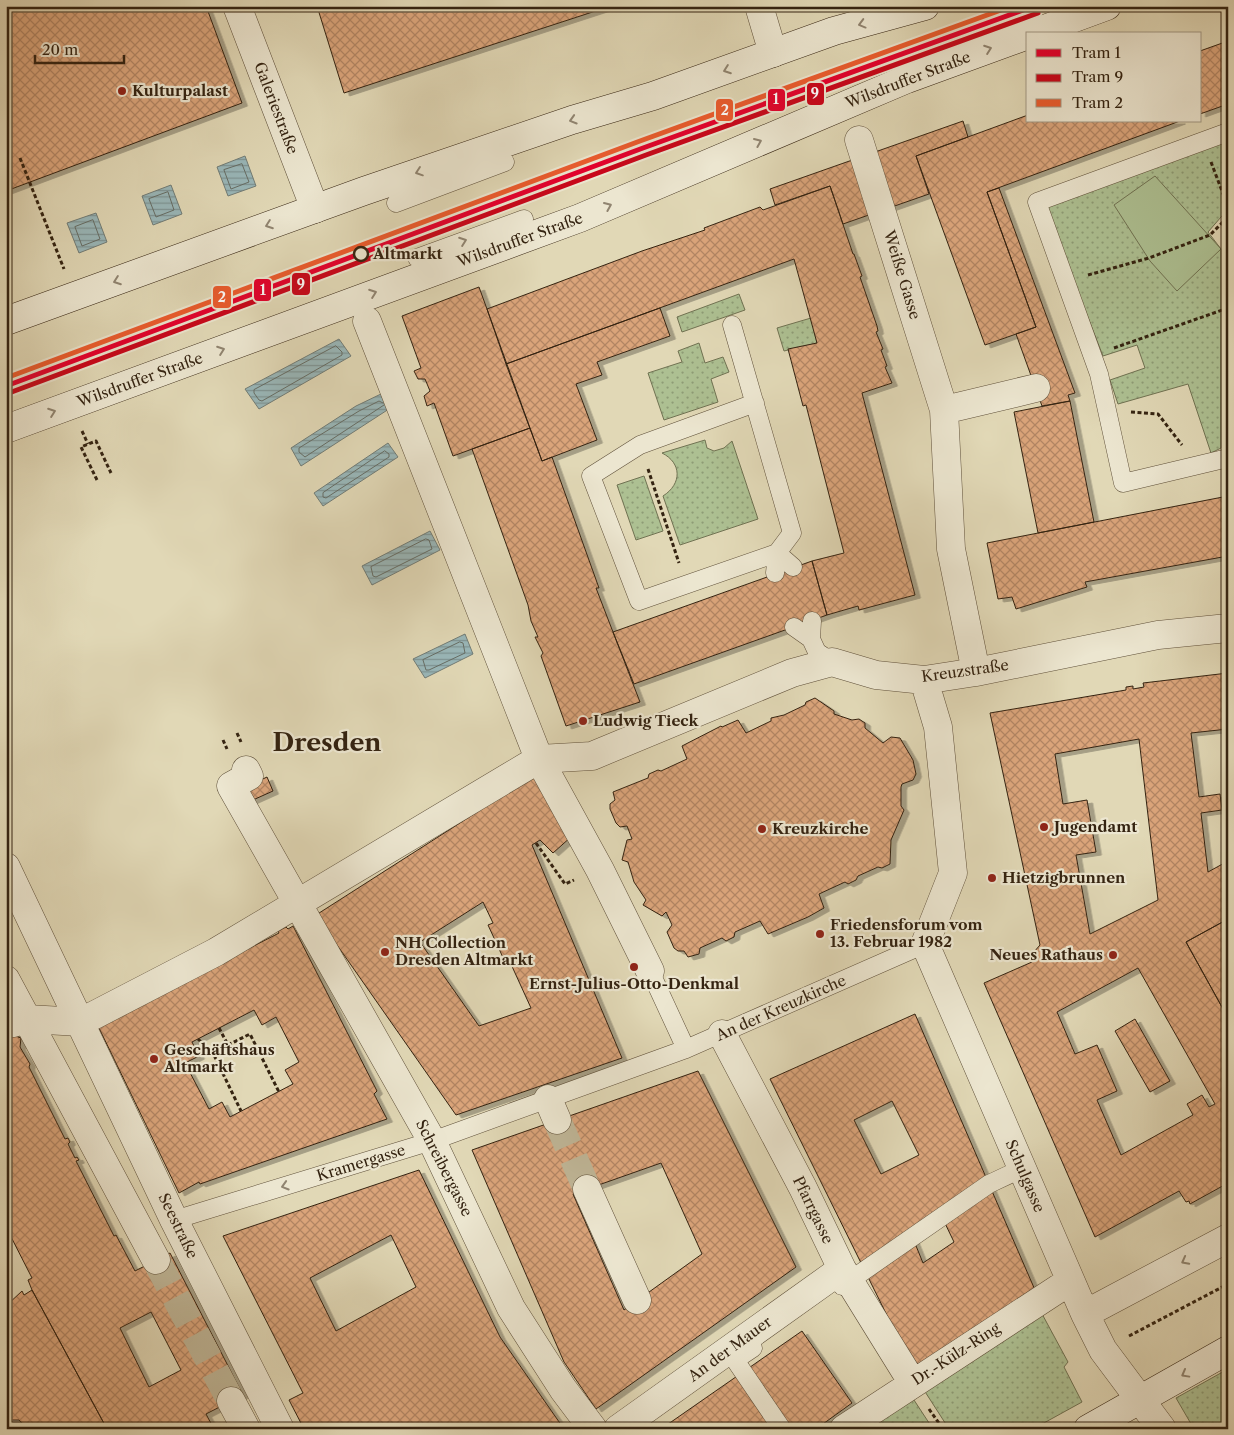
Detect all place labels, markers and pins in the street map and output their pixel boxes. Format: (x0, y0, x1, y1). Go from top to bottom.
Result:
place label: Kulturpalast (132, 81, 228, 100)
marker: Kulturpalast (116, 85, 128, 97)
place label: Altmarkt (372, 244, 443, 263)
marker: Altmarkt (353, 246, 369, 262)
place label: Ludwig Tieck (593, 711, 700, 730)
marker: Ludwig Tieck (577, 715, 589, 727)
place label: Jugendamt (1051, 817, 1137, 836)
place label: Kreuzkirche (772, 819, 868, 838)
marker: Jugendamt (1038, 821, 1050, 833)
marker: Kreuzkirche (756, 823, 768, 835)
place label: Hietzigbrunnen (1002, 868, 1126, 887)
marker: Hietzigbrunnen (986, 872, 998, 884)
place label: Friedensforum vom 13. Februar 1982 (830, 915, 982, 951)
marker: Friedensforum vom 13. Februar 1982 (814, 928, 826, 940)
place label: NH Collection Dresden Altmarkt (395, 933, 533, 969)
place label: Neues Rathaus (990, 945, 1103, 964)
marker: NH Collection Dresden Altmarkt (379, 946, 391, 958)
marker: Neues Rathaus (1107, 949, 1119, 961)
marker: Ernst-Julius-Otto-Denkmal (628, 961, 640, 973)
place label: Ernst-Julius-Otto-Denkmal (529, 974, 739, 993)
place label: Geschäftshaus Altmarkt (163, 1040, 275, 1076)
marker: Geschäftshaus Altmarkt (148, 1053, 160, 1065)

